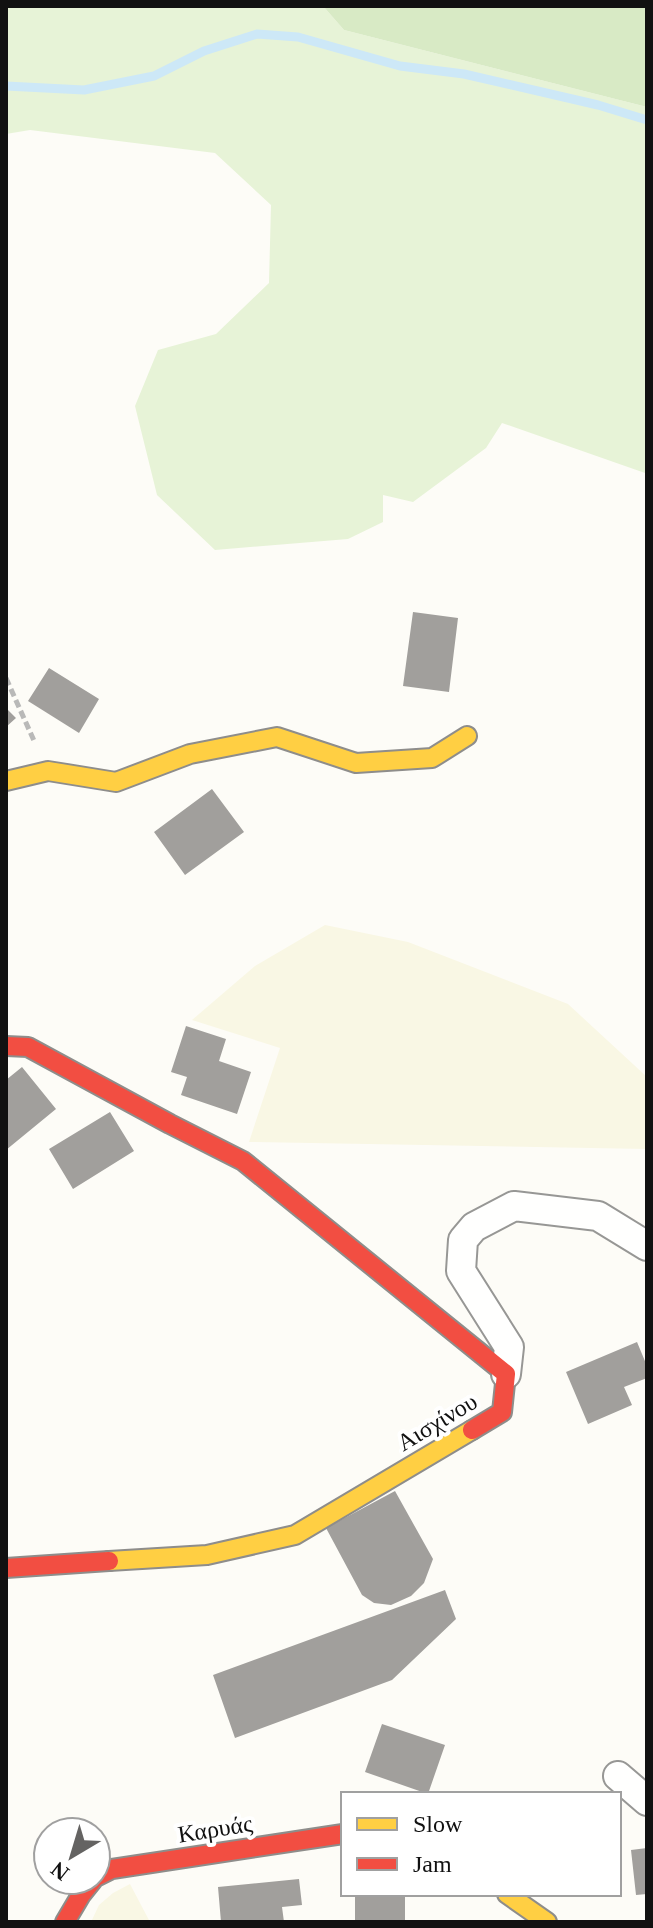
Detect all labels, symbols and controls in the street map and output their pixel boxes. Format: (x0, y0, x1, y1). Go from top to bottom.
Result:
street label: Αισχίνου (392, 1388, 482, 1456)
legend (341, 1792, 621, 1896)
street label: Καρυάς (176, 1810, 255, 1848)
text: Slow (413, 1811, 463, 1837)
north arrow (32, 1816, 112, 1896)
text: Jam (413, 1851, 452, 1877)
text: N (46, 1857, 74, 1886)

